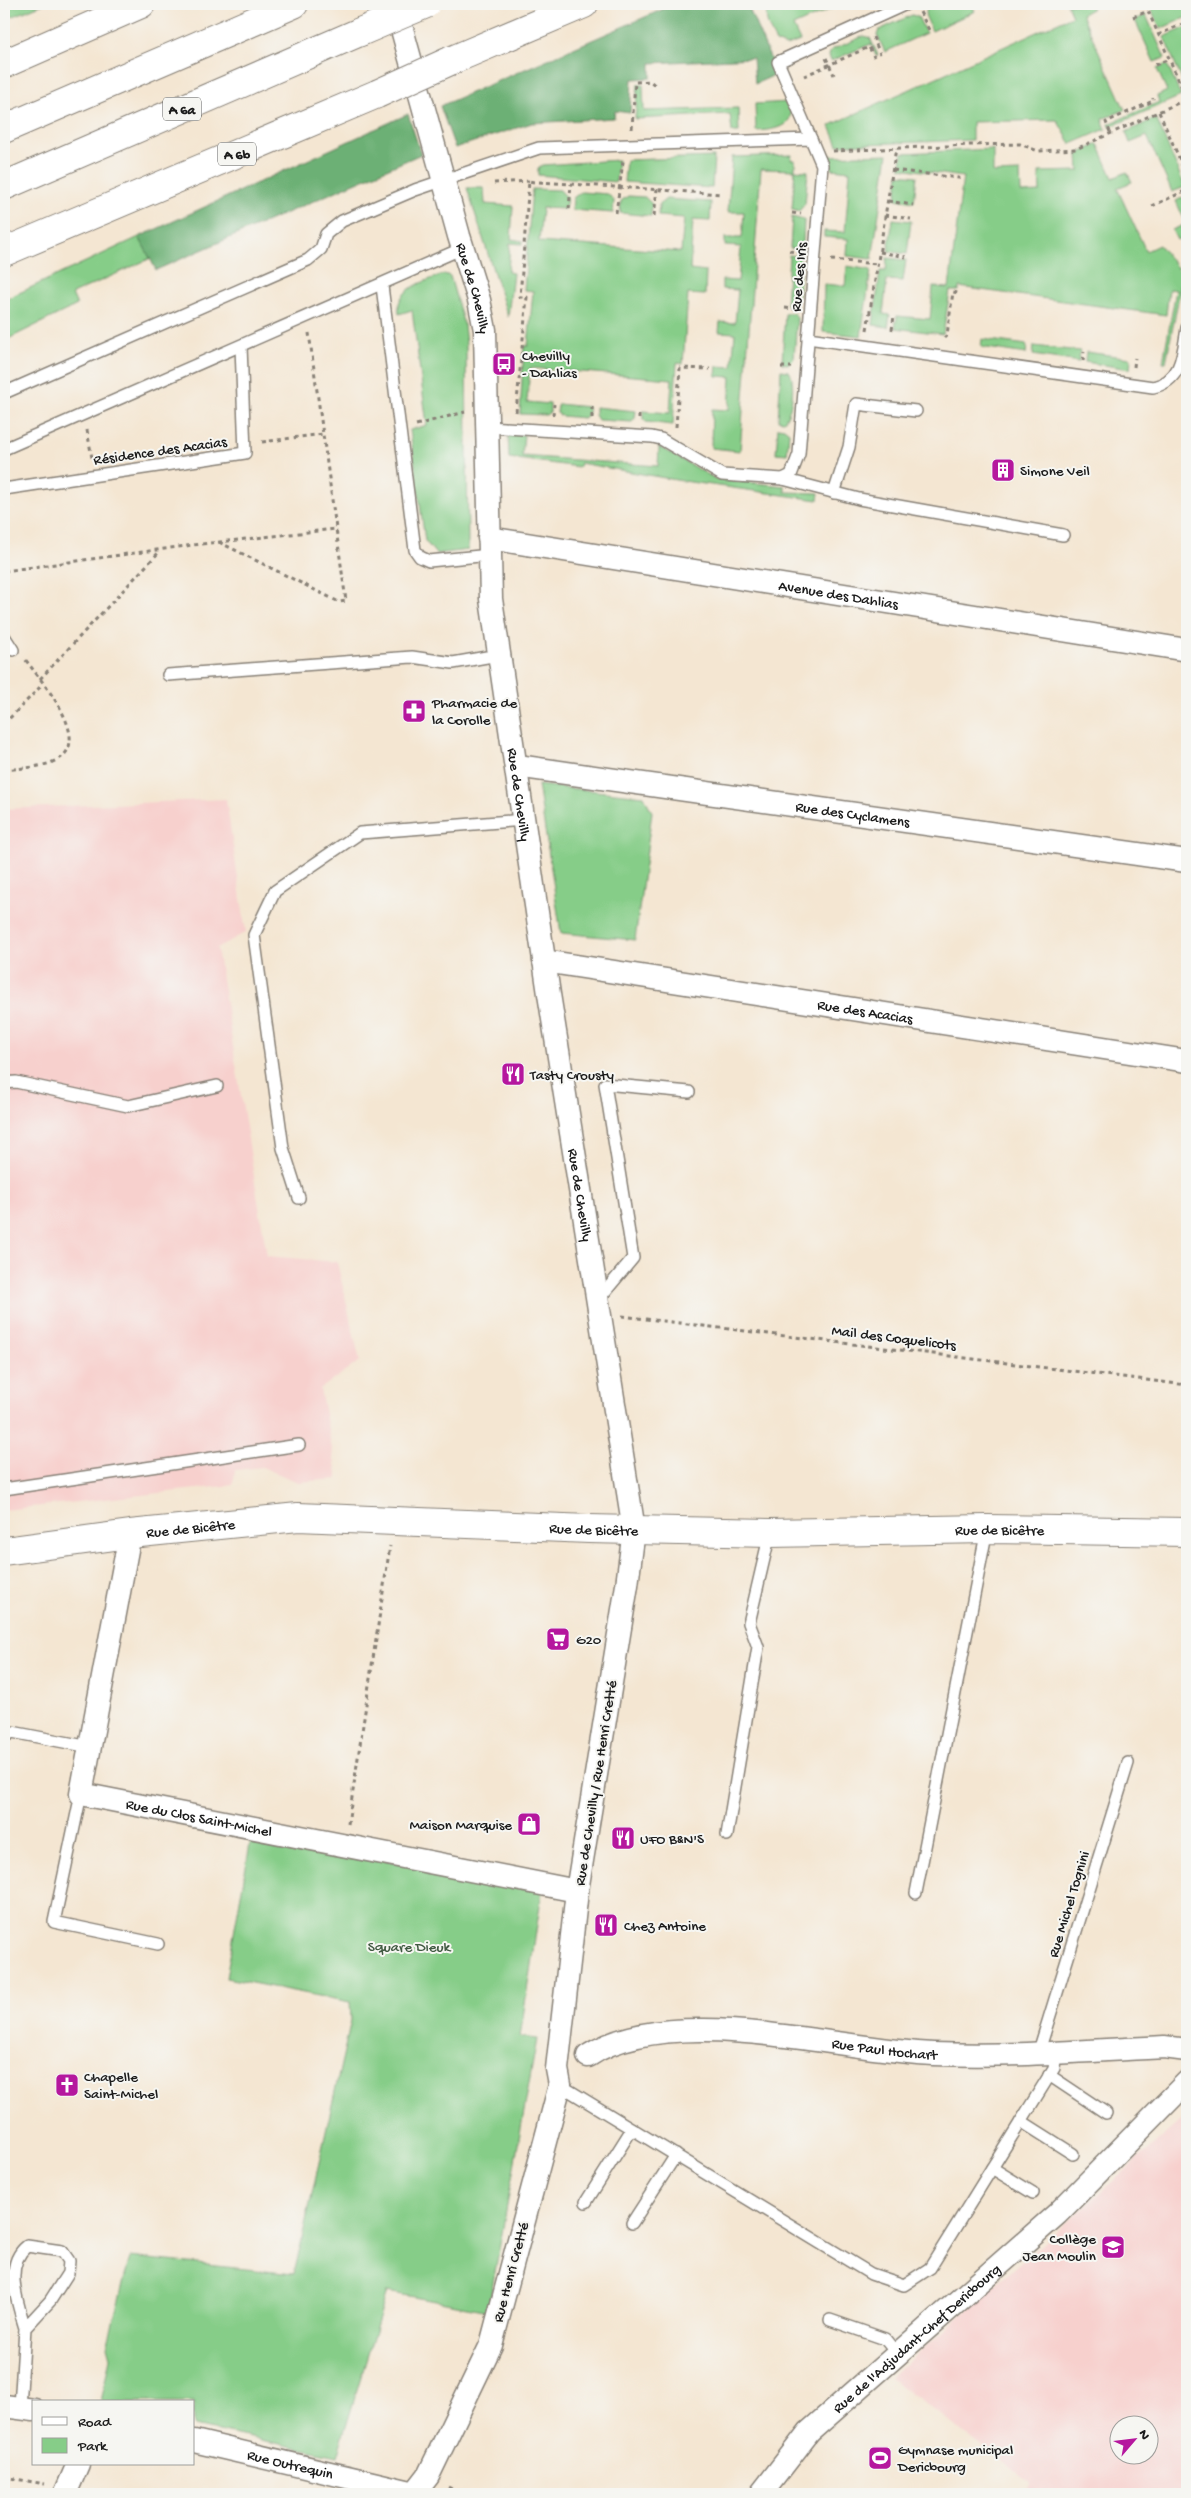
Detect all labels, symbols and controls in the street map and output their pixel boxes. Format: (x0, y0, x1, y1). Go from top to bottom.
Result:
road number: A 6a (163, 98, 201, 120)
road number: A 6b (218, 142, 256, 166)
street label: Rue de Chevilly (451, 241, 492, 335)
street label: Rue des Iris (788, 241, 812, 313)
place label: Chevilly - Dahlias (522, 348, 577, 383)
bus stop icon: Chevilly - Dahlias (491, 351, 517, 377)
street label: Résidence des Acacias (92, 434, 229, 470)
building icon: Simone Veil (990, 457, 1016, 483)
place label: Simone Veil (1020, 463, 1090, 481)
street label: Avenue des Dahlias (777, 578, 900, 615)
place label: Pharmacie de la Corolle (431, 695, 517, 730)
pharmacy icon: Pharmacie de la Corolle (401, 698, 427, 724)
street label: Rue de Chevilly (502, 747, 534, 843)
street label: Rue des Cyclamens (794, 799, 911, 833)
street label: Rue des Acacias (816, 997, 914, 1029)
restaurant icon: Tasty Crousty (500, 1061, 526, 1087)
place label: Tasty Crousty (529, 1067, 615, 1085)
street label: Rue de Chevilly (563, 1147, 595, 1244)
street label: Mail des Coquelicots (831, 1322, 957, 1356)
street label: Rue de Bicêtre (145, 1516, 236, 1543)
street label: Rue de Bicêtre (549, 1520, 639, 1541)
street label: Rue de Bicêtre (955, 1522, 1045, 1541)
supermarket icon: G20 (545, 1626, 571, 1652)
place label: G20 (576, 1632, 602, 1650)
street label: Rue de Chevilly / Rue Henri Cretté (572, 1679, 622, 1887)
street label: Rue du Clos Saint-Michel (124, 1796, 273, 1842)
shop icon: Maison Marquise (516, 1811, 542, 1837)
place label: Maison Marquise (409, 1817, 512, 1835)
restaurant icon: UFO B&N'S (610, 1825, 636, 1851)
place label: UFO B&N'S (640, 1831, 704, 1849)
street label: Rue Michel Tognini (1045, 1849, 1095, 1960)
restaurant icon: Chez Antoine (593, 1912, 619, 1938)
place label: Chez Antoine (624, 1918, 706, 1936)
park label: Square Dieuk (368, 1939, 452, 1957)
street label: Rue Paul Hochart (830, 2035, 939, 2065)
place label: Chapelle Saint-Michel (84, 2069, 158, 2104)
church icon: Chapelle Saint-Michel (54, 2072, 80, 2098)
street label: Rue Henri Cretté (490, 2220, 534, 2325)
place label: Collège Jean Moulin (1022, 2231, 1096, 2266)
school or university icon: Collège Jean Moulin (1100, 2234, 1126, 2260)
street label: Rue de l'Adjudant-Chef Dericbourg (830, 2261, 1005, 2418)
legend (32, 2400, 195, 2466)
text: Road (78, 2414, 112, 2432)
north arrow (1108, 2416, 1158, 2466)
text: N (1134, 2427, 1153, 2443)
text: Park (77, 2438, 108, 2456)
place label: Gymnase municipal Dericbourg (897, 2442, 1013, 2477)
sports icon: Gymnase municipal Dericbourg (867, 2445, 893, 2471)
street label: Rue Outrequin (245, 2447, 335, 2484)

